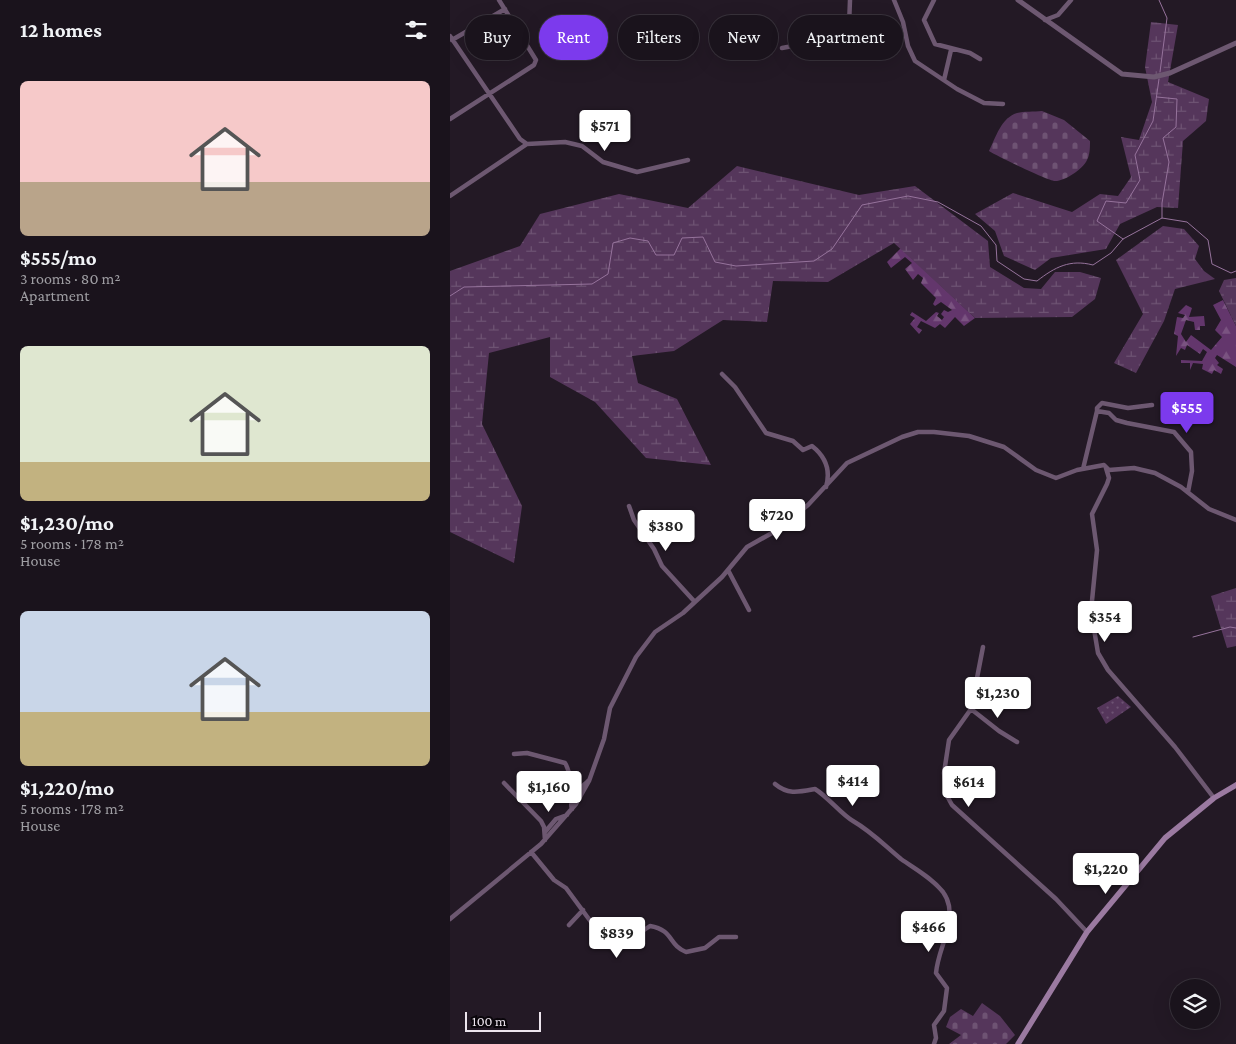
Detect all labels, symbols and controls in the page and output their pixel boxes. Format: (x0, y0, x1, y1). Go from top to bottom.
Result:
chip: Buy (465, 15, 529, 60)
chip: Rent (539, 15, 608, 60)
chip: Filters (618, 15, 699, 60)
chip: New (709, 15, 778, 60)
chip: Apartment (788, 15, 903, 60)
icon: filters (402, 16, 430, 44)
text: 12 homes (20, 18, 102, 42)
pin: $571 (575, 110, 635, 152)
icon: home (180, 114, 270, 204)
text: $571 (590, 117, 620, 134)
text: $555/mo (20, 246, 97, 270)
text: 3 rooms · 80 m² (20, 270, 121, 287)
text: Apartment (20, 287, 90, 304)
icon: home (180, 379, 270, 469)
pin: $555 (1157, 392, 1217, 434)
text: $555 (1171, 399, 1203, 416)
pin: $720 (747, 498, 807, 541)
text: $720 (760, 506, 794, 523)
pin: $380 (636, 510, 696, 552)
text: $1,230/mo (20, 511, 114, 535)
text: $380 (649, 517, 683, 534)
text: 5 rooms · 178 m² (20, 535, 124, 552)
text: House (20, 552, 60, 569)
pin: $354 (1075, 600, 1135, 643)
text: $354 (1089, 608, 1121, 625)
icon: home (180, 644, 270, 734)
pin: $1,230 (957, 676, 1039, 719)
text: $1,230 (976, 684, 1020, 701)
pin: $414 (823, 764, 883, 807)
pin: $614 (939, 766, 999, 808)
pin: $1,160 (508, 770, 590, 813)
text: $414 (837, 772, 869, 789)
text: $614 (953, 773, 985, 790)
text: $1,220/mo (20, 776, 114, 800)
text: $1,160 (528, 778, 570, 795)
text: 5 rooms · 178 m² (20, 800, 124, 817)
text: House (20, 817, 60, 834)
pin: $1,220 (1065, 852, 1147, 895)
text: $1,220 (1084, 860, 1128, 877)
pin: $466 (899, 910, 959, 953)
pin: $839 (587, 916, 647, 959)
text: $466 (912, 918, 946, 935)
text: $839 (600, 924, 634, 941)
map controls (1170, 979, 1220, 1029)
button: layers (1170, 979, 1220, 1029)
scale bar (465, 1009, 541, 1032)
text: 100 m (472, 1013, 506, 1029)

